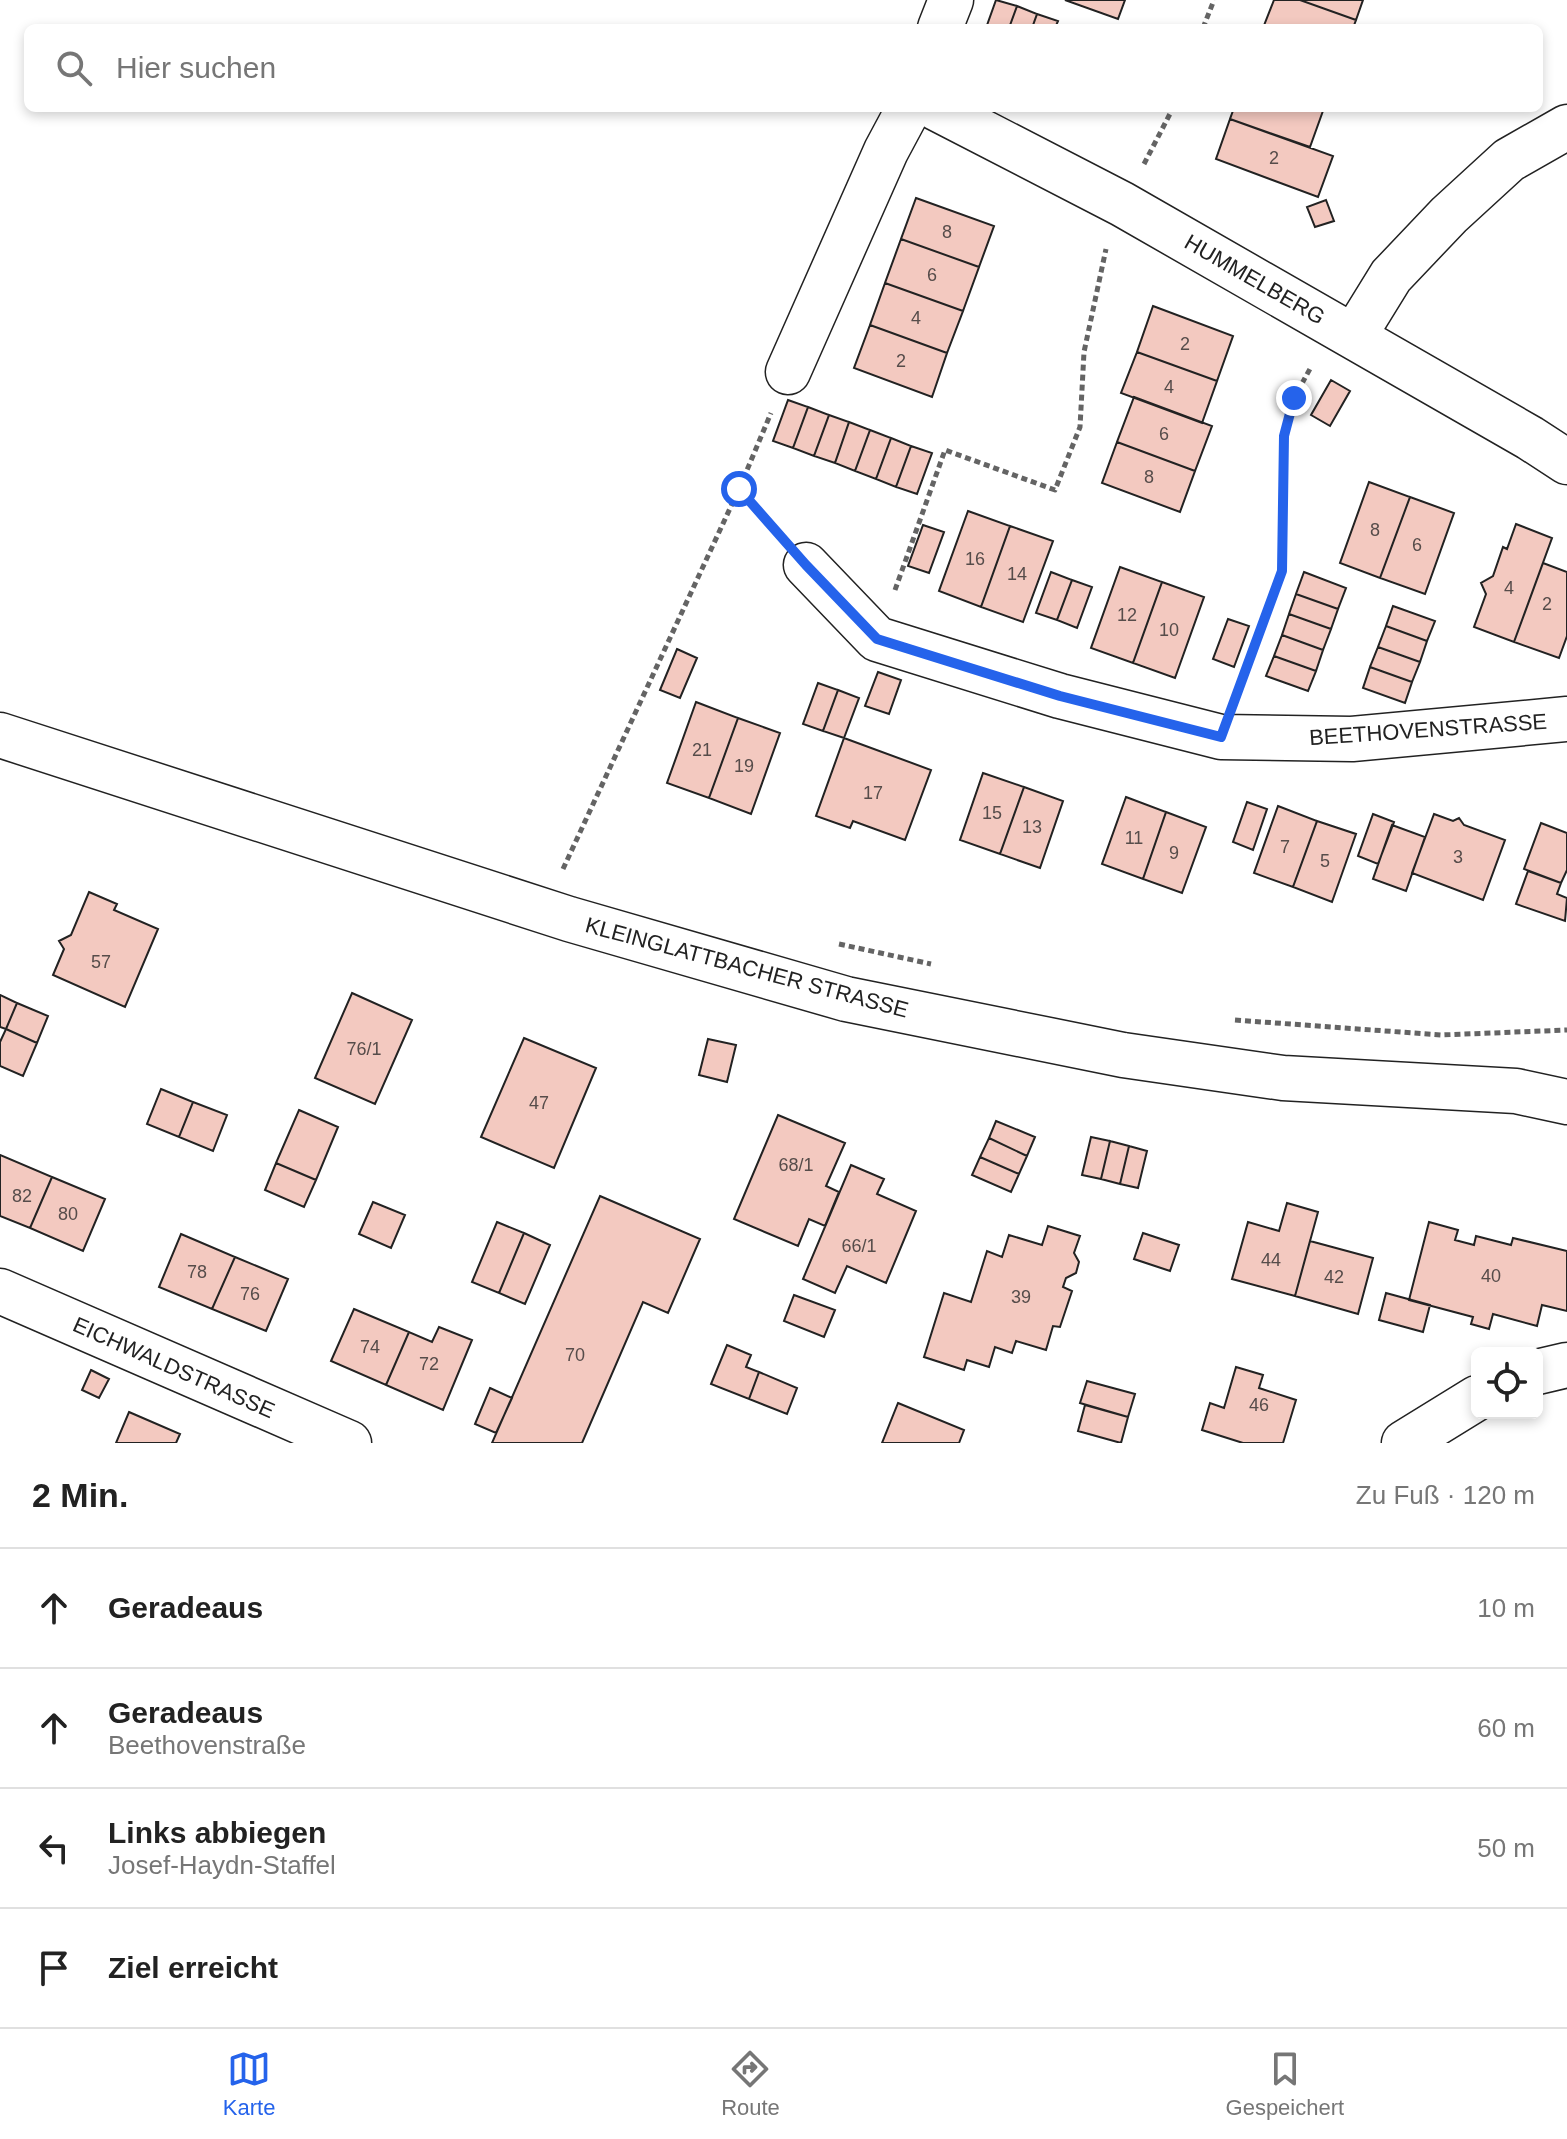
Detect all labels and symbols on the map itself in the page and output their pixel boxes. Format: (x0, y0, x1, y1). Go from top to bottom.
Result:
house number: 2 (1269, 148, 1279, 168)
house number: 8 (942, 222, 952, 242)
street label: HUMMELBERG (1180, 229, 1329, 330)
house number: 6 (927, 265, 937, 285)
house number: 4 (911, 308, 921, 328)
house number: 2 (1180, 334, 1190, 354)
house number: 2 (896, 351, 906, 371)
house number: 4 (1164, 377, 1174, 397)
route end (1276, 380, 1312, 416)
house number: 6 (1159, 424, 1169, 444)
house number: 8 (1144, 467, 1154, 487)
route start (721, 471, 757, 507)
house number: 8 (1370, 520, 1380, 540)
house number: 6 (1412, 535, 1422, 555)
house number: 16 (965, 549, 985, 569)
house number: 14 (1007, 564, 1027, 584)
house number: 4 (1504, 578, 1514, 598)
house number: 2 (1542, 594, 1552, 614)
house number: 12 (1117, 605, 1137, 625)
house number: 10 (1159, 620, 1179, 640)
street label: BEETHOVENSTRASSE (1308, 709, 1548, 750)
house number: 21 (692, 740, 712, 760)
house number: 19 (734, 756, 754, 776)
house number: 17 (863, 783, 883, 803)
house number: 15 (982, 803, 1002, 823)
house number: 13 (1022, 817, 1042, 837)
house number: 11 (1125, 828, 1143, 848)
house number: 7 (1280, 837, 1290, 857)
house number: 9 (1169, 843, 1179, 863)
house number: 3 (1453, 847, 1463, 867)
house number: 5 (1320, 851, 1330, 871)
street label: KLEINGLATTBACHER STRASSE (583, 912, 911, 1023)
house number: 57 (91, 952, 111, 972)
house number: 76/1 (346, 1039, 382, 1059)
house number: 47 (529, 1093, 549, 1113)
house number: 68/1 (778, 1155, 814, 1175)
house number: 82 (12, 1186, 32, 1206)
house number: 80 (58, 1204, 78, 1224)
house number: 66/1 (841, 1236, 877, 1256)
house number: 44 (1261, 1250, 1281, 1270)
house number: 78 (187, 1262, 207, 1282)
house number: 40 (1481, 1266, 1501, 1286)
house number: 42 (1324, 1267, 1344, 1287)
house number: 76 (240, 1284, 260, 1304)
house number: 39 (1011, 1287, 1031, 1307)
street label: EICHWALDSTRASSE (69, 1312, 278, 1423)
house number: 74 (360, 1337, 380, 1357)
house number: 70 (565, 1345, 585, 1365)
house number: 72 (419, 1354, 439, 1374)
house number: 46 (1249, 1395, 1269, 1415)

